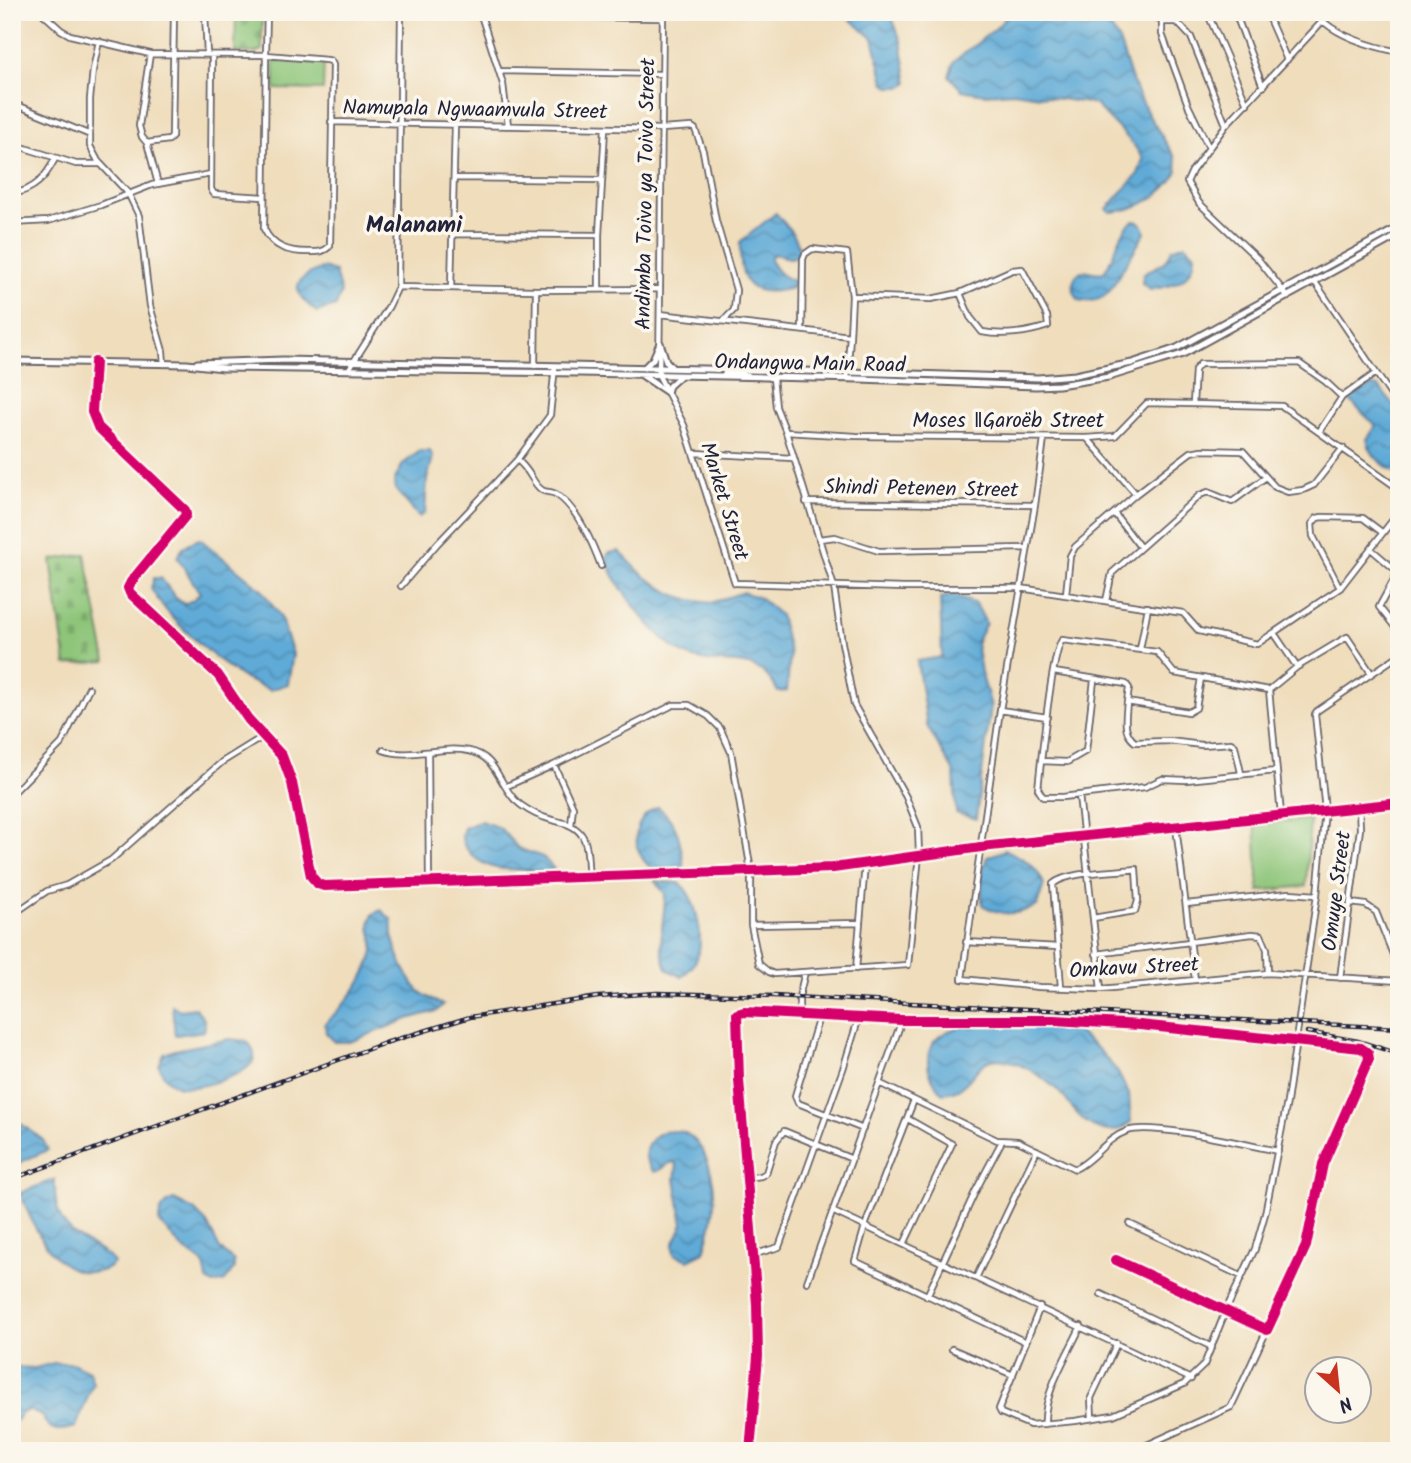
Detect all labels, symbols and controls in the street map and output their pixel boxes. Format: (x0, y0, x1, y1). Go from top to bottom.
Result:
street label: Andimba Toivo ya Toivo Street (628, 57, 665, 330)
street label: Namupala Ngwaamvula Street (342, 92, 608, 129)
district label: Malanami (366, 208, 463, 244)
street label: Ondangwa Main Road (714, 346, 906, 383)
street label: Moses ǁGaroëb Street (912, 405, 1105, 438)
street label: Market Street (690, 438, 758, 566)
street label: Shindi Petenen Street (823, 471, 1019, 508)
street label: Omuye Street (1314, 828, 1361, 953)
street label: Omkavu Street (1068, 949, 1201, 988)
north arrow (1302, 1354, 1372, 1424)
text: N (1333, 1387, 1357, 1419)

